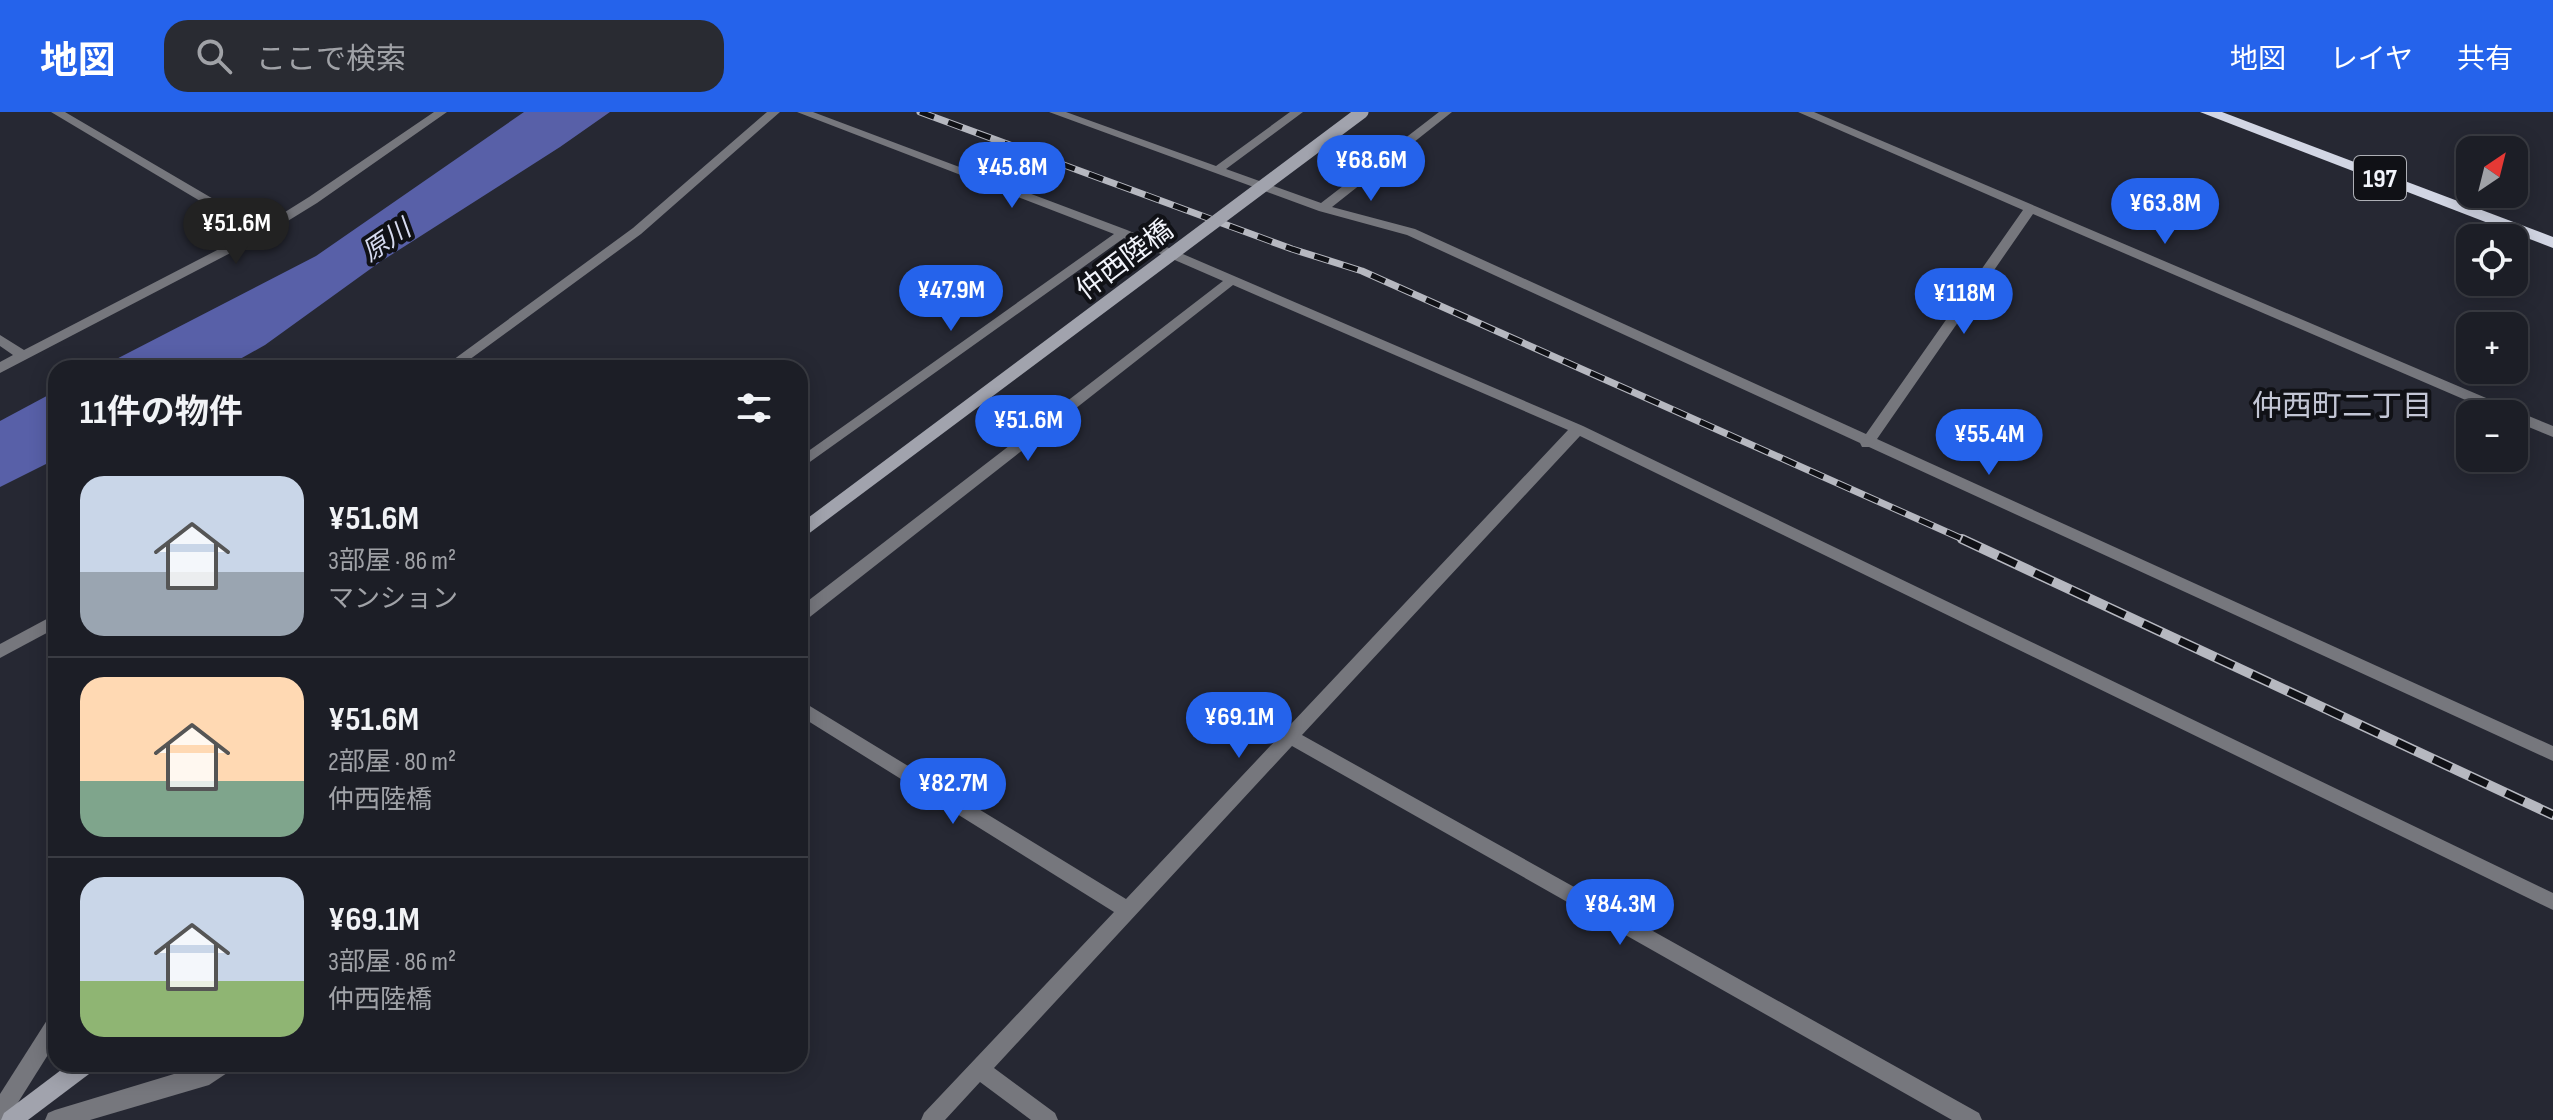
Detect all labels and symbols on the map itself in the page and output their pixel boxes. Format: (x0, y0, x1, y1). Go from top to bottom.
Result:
pin: ¥68.6M (1306, 135, 1436, 203)
north arrow (2456, 136, 2528, 208)
pin: ¥45.8M (947, 142, 1077, 210)
road number: 197 (2354, 156, 2406, 200)
pin: ¥63.8M (2100, 178, 2230, 246)
pin: ¥51.6M (171, 198, 301, 266)
water label: 原川 (357, 212, 420, 269)
street label: 仲西陸橋 (1070, 213, 1180, 307)
pin: ¥47.9M (886, 265, 1016, 333)
pin: ¥118M (1908, 268, 2020, 336)
district label: 仲西町二丁目 (2252, 389, 2432, 425)
pin: ¥51.6M (963, 395, 1093, 463)
pin: ¥55.4M (1924, 409, 2054, 477)
pin: ¥69.1M (1174, 692, 1304, 760)
pin: ¥82.7M (888, 758, 1018, 826)
pin: ¥84.3M (1555, 879, 1685, 947)

